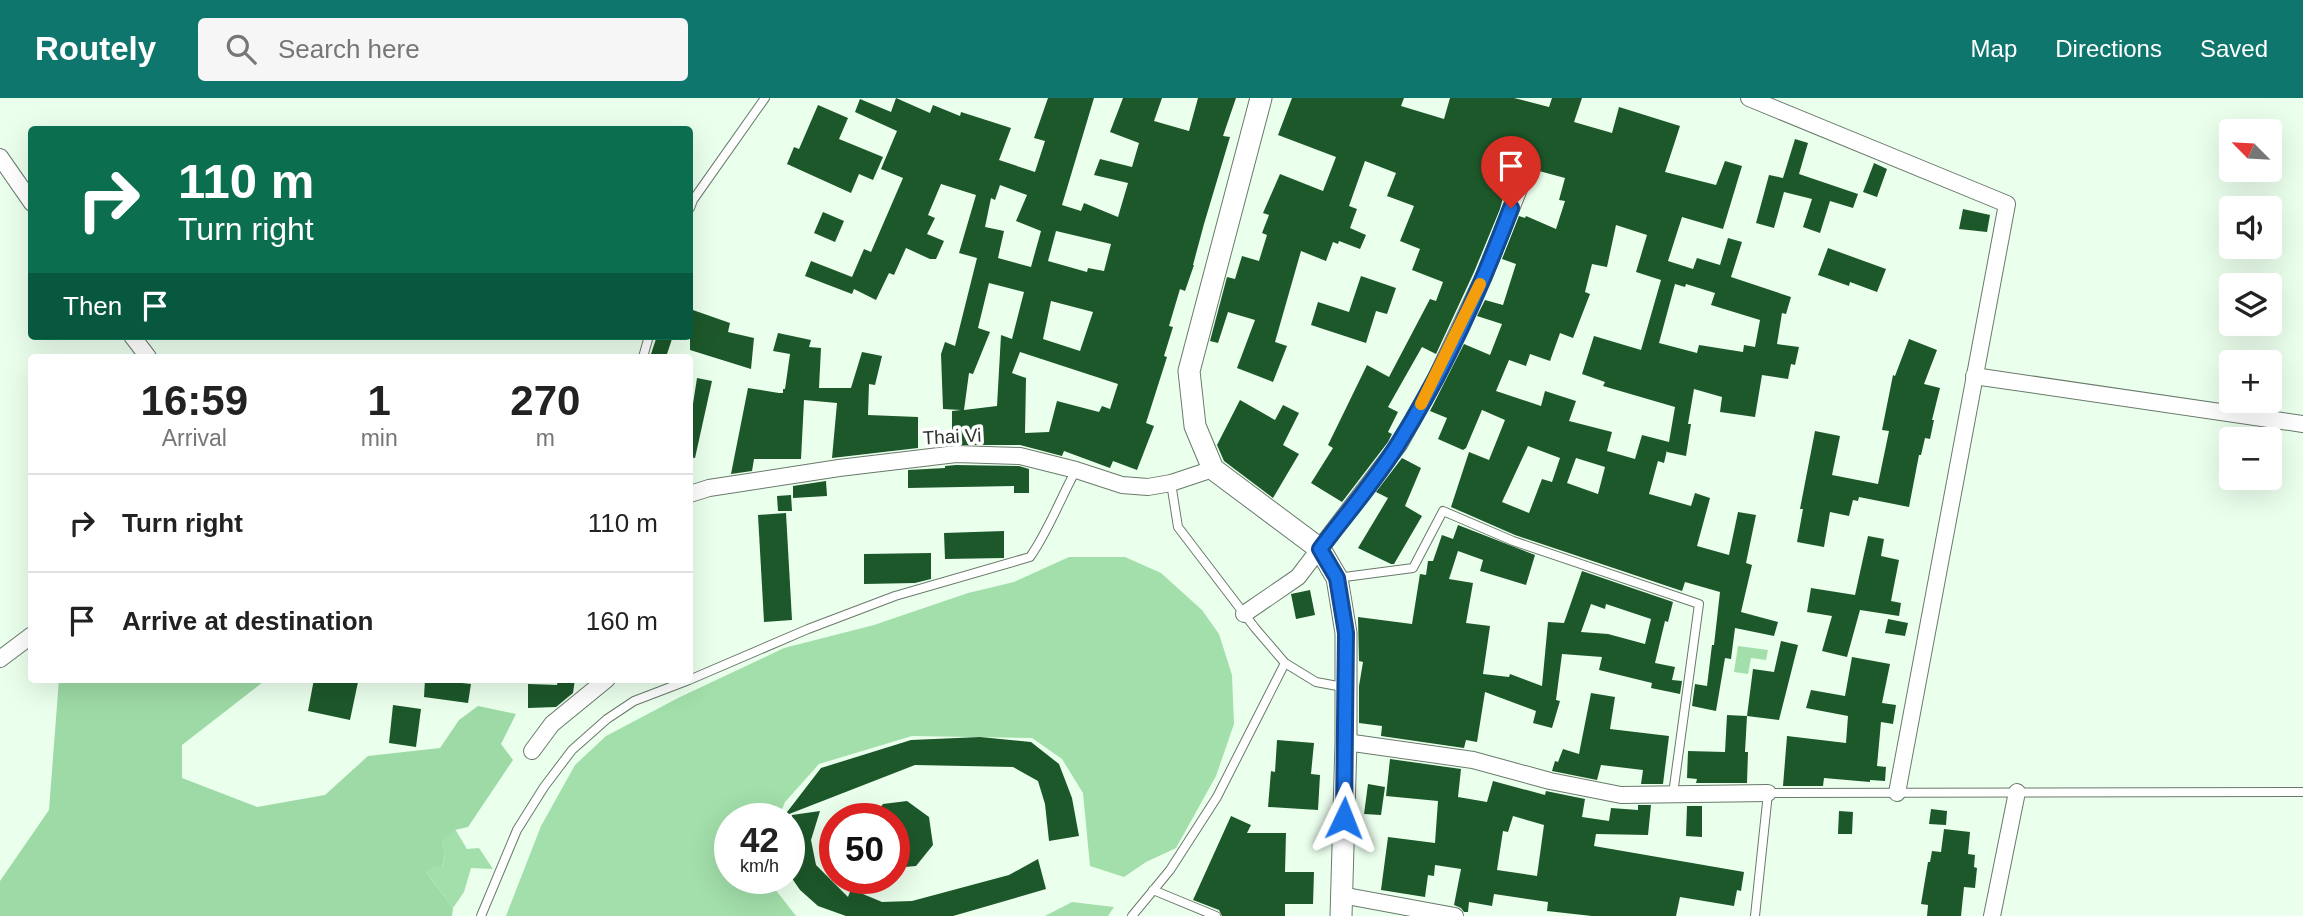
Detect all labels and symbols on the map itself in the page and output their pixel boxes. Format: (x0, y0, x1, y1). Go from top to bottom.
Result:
north arrow (2219, 119, 2282, 182)
pin (1481, 136, 1541, 208)
street label: Thai Vi (922, 424, 982, 449)
position arrow (1307, 781, 1381, 855)
speed limit sign: 50 (819, 803, 910, 894)

